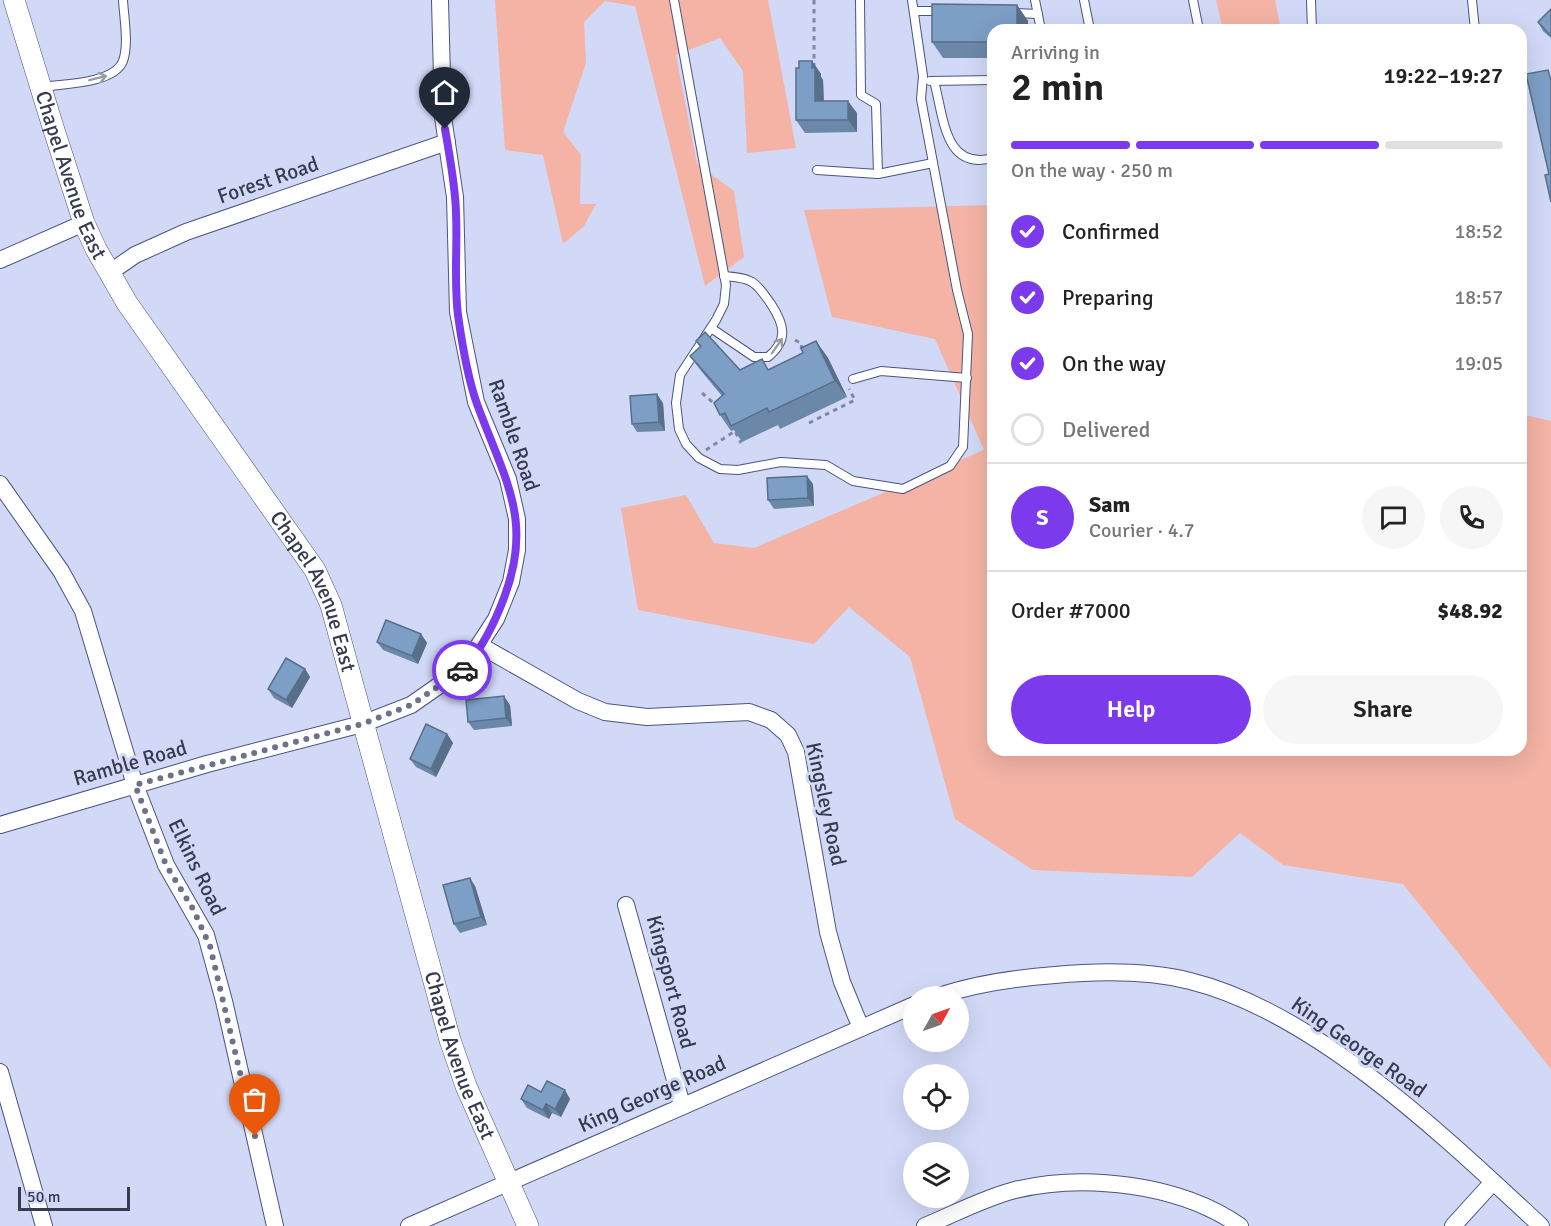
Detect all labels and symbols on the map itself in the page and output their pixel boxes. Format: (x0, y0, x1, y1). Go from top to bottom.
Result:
pin (419, 67, 470, 129)
one-way arrow (88, 72, 107, 83)
street label: Chapel Avenue East (30, 88, 112, 264)
street label: Forest Road (214, 151, 322, 209)
one-way arrow (771, 339, 783, 355)
street label: Ramble Road (483, 375, 545, 495)
street label: Chapel Avenue East (264, 506, 362, 675)
courier (432, 640, 492, 700)
street label: Ramble Road (70, 734, 190, 792)
street label: Kingsley Road (800, 740, 852, 868)
street label: Elkins Road (162, 814, 232, 920)
street label: Kingsport Road (641, 912, 701, 1052)
street label: Chapel Avenue East (419, 968, 501, 1143)
north arrow (903, 986, 969, 1052)
street label: King George Road (1286, 991, 1432, 1103)
street label: King George Road (574, 1050, 730, 1138)
pin (229, 1074, 280, 1136)
scale bar (18, 1184, 130, 1212)

